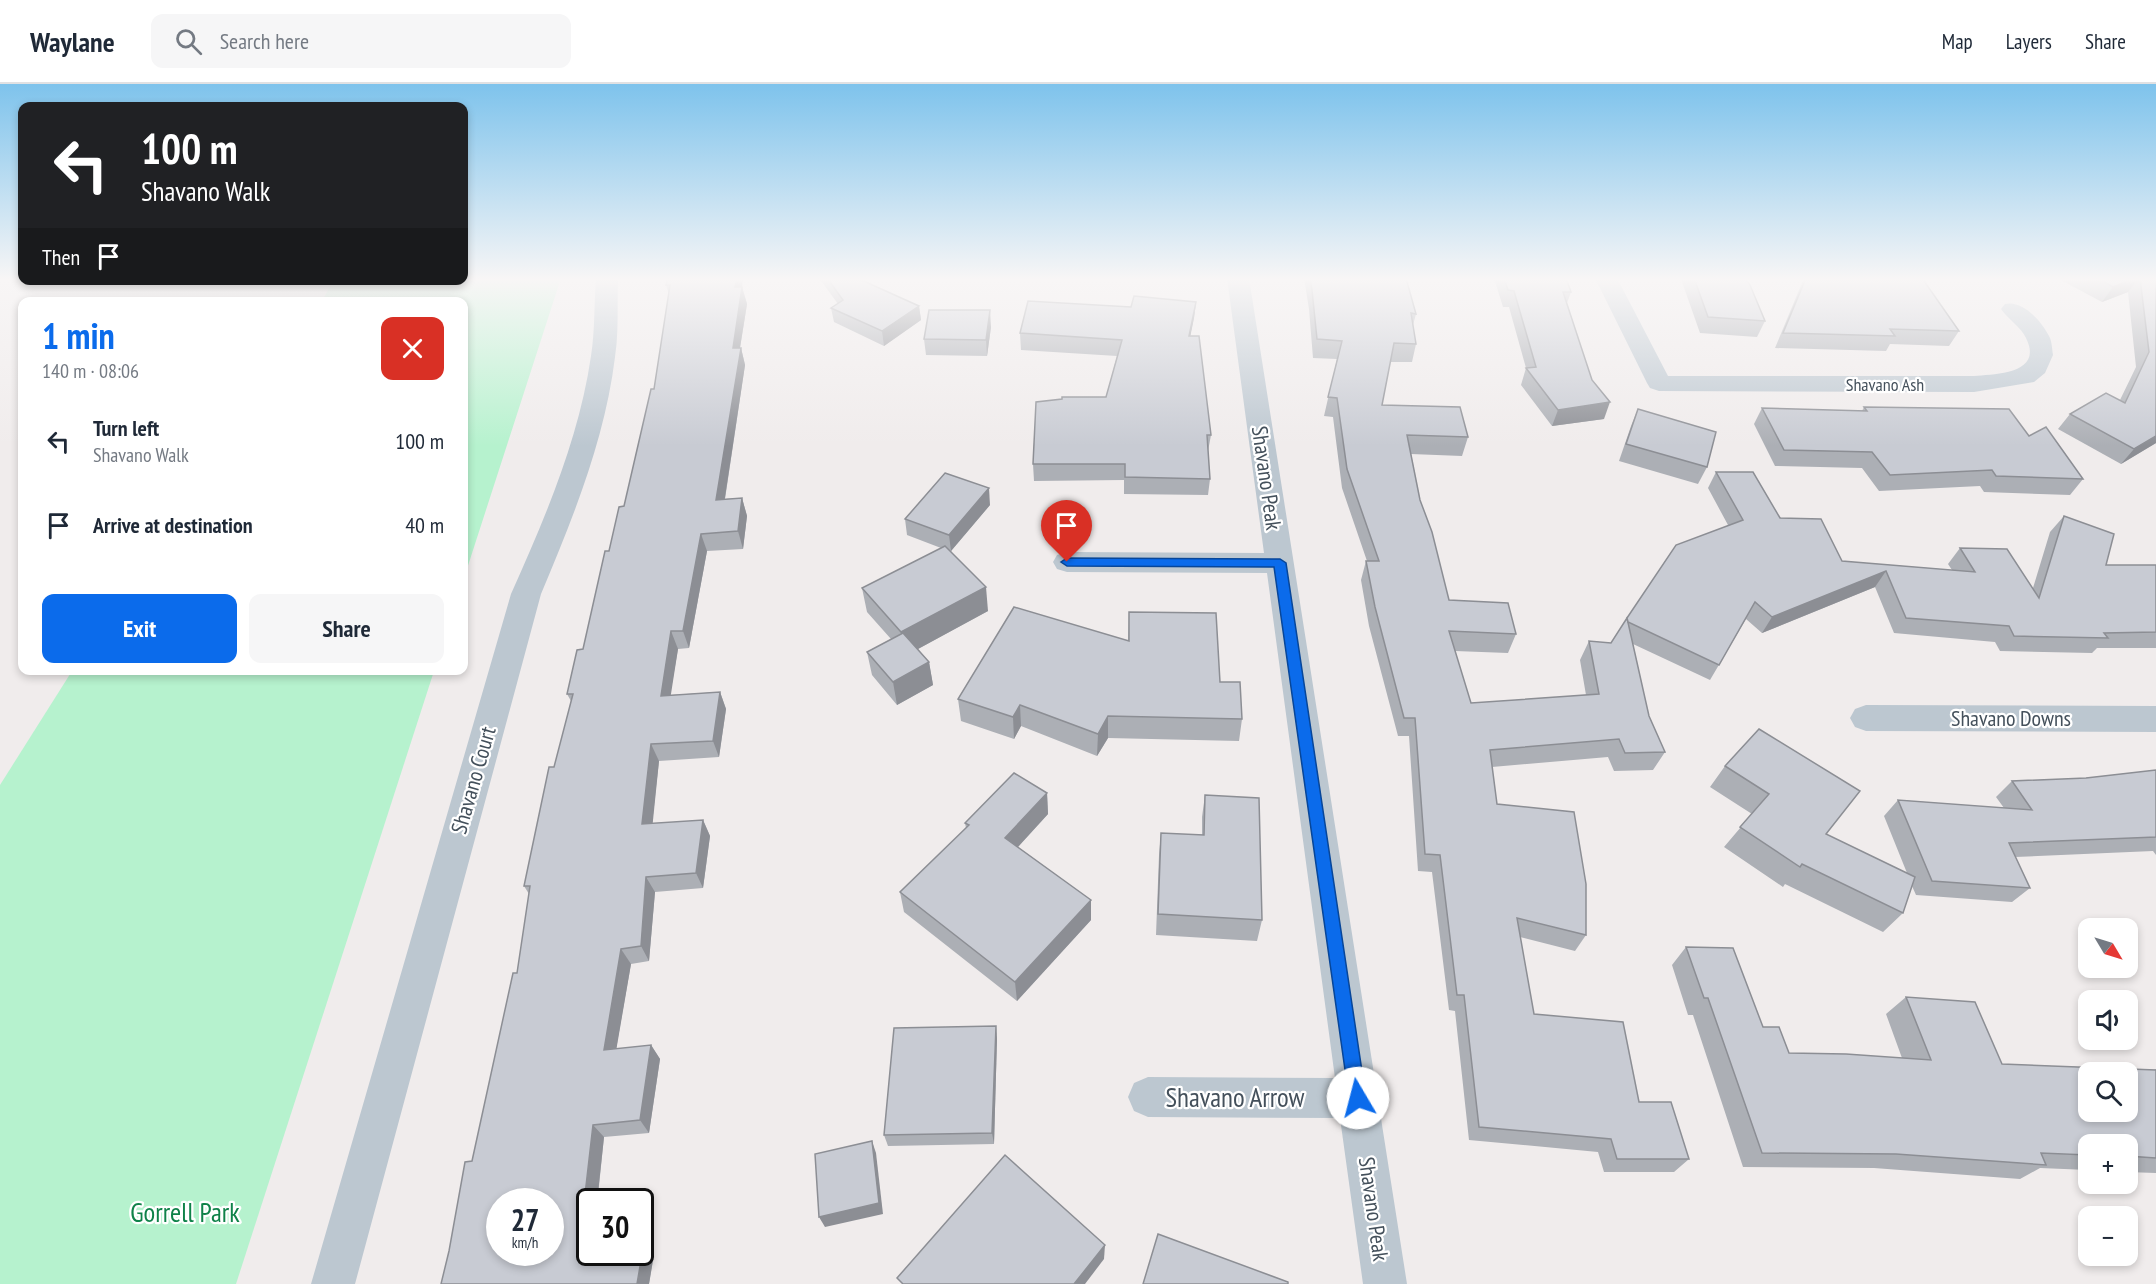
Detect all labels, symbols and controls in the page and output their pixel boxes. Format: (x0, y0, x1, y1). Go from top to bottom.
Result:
search box (151, 14, 571, 68)
text: Waylane (30, 23, 115, 60)
icon: search (172, 25, 205, 58)
text: Search here (220, 27, 309, 55)
text: Map (1942, 28, 1973, 55)
text: Layers (2006, 28, 2052, 55)
text: Share (2085, 28, 2126, 55)
text: 100 m (141, 121, 238, 176)
icon: left (42, 126, 120, 204)
text: Shavano Walk (141, 174, 270, 208)
icon: arrive (92, 240, 125, 273)
text: Then (42, 243, 80, 271)
text: 1 min (42, 312, 115, 359)
button: close (381, 317, 444, 380)
text: 140 m · 08:06 (42, 358, 139, 384)
street label: Shavano Ash (1846, 373, 1924, 396)
text: Turn left (93, 414, 159, 442)
street label: Shavano Peak (1246, 424, 1288, 532)
icon: left (42, 425, 75, 458)
text: 100 m (395, 427, 444, 455)
text: Shavano Walk (93, 442, 189, 468)
pin (1041, 500, 1092, 562)
icon: arrive (42, 509, 75, 542)
icon: arrive (1050, 509, 1083, 542)
text: Arrive at destination (93, 511, 253, 539)
text: 40 m (405, 511, 444, 539)
button: Exit (42, 594, 237, 663)
button: Share (249, 594, 444, 663)
street label: Shavano Downs (1951, 704, 2071, 732)
street label: Shavano Court (444, 723, 502, 837)
north arrow (2078, 918, 2138, 978)
map controls (2078, 918, 2138, 1266)
button: sound (2078, 990, 2138, 1050)
button: search (2078, 1062, 2138, 1122)
position arrow (1326, 1066, 1390, 1130)
street label: Shavano Arrow (1166, 1080, 1305, 1114)
button: + (2078, 1134, 2138, 1194)
street label: Shavano Peak (1353, 1155, 1395, 1263)
speed limit sign: 30 (576, 1188, 654, 1266)
park label: Gorrell Park (130, 1195, 240, 1229)
text: 27 (511, 1200, 539, 1239)
button: − (2078, 1206, 2138, 1266)
text: km/h (512, 1233, 538, 1252)

